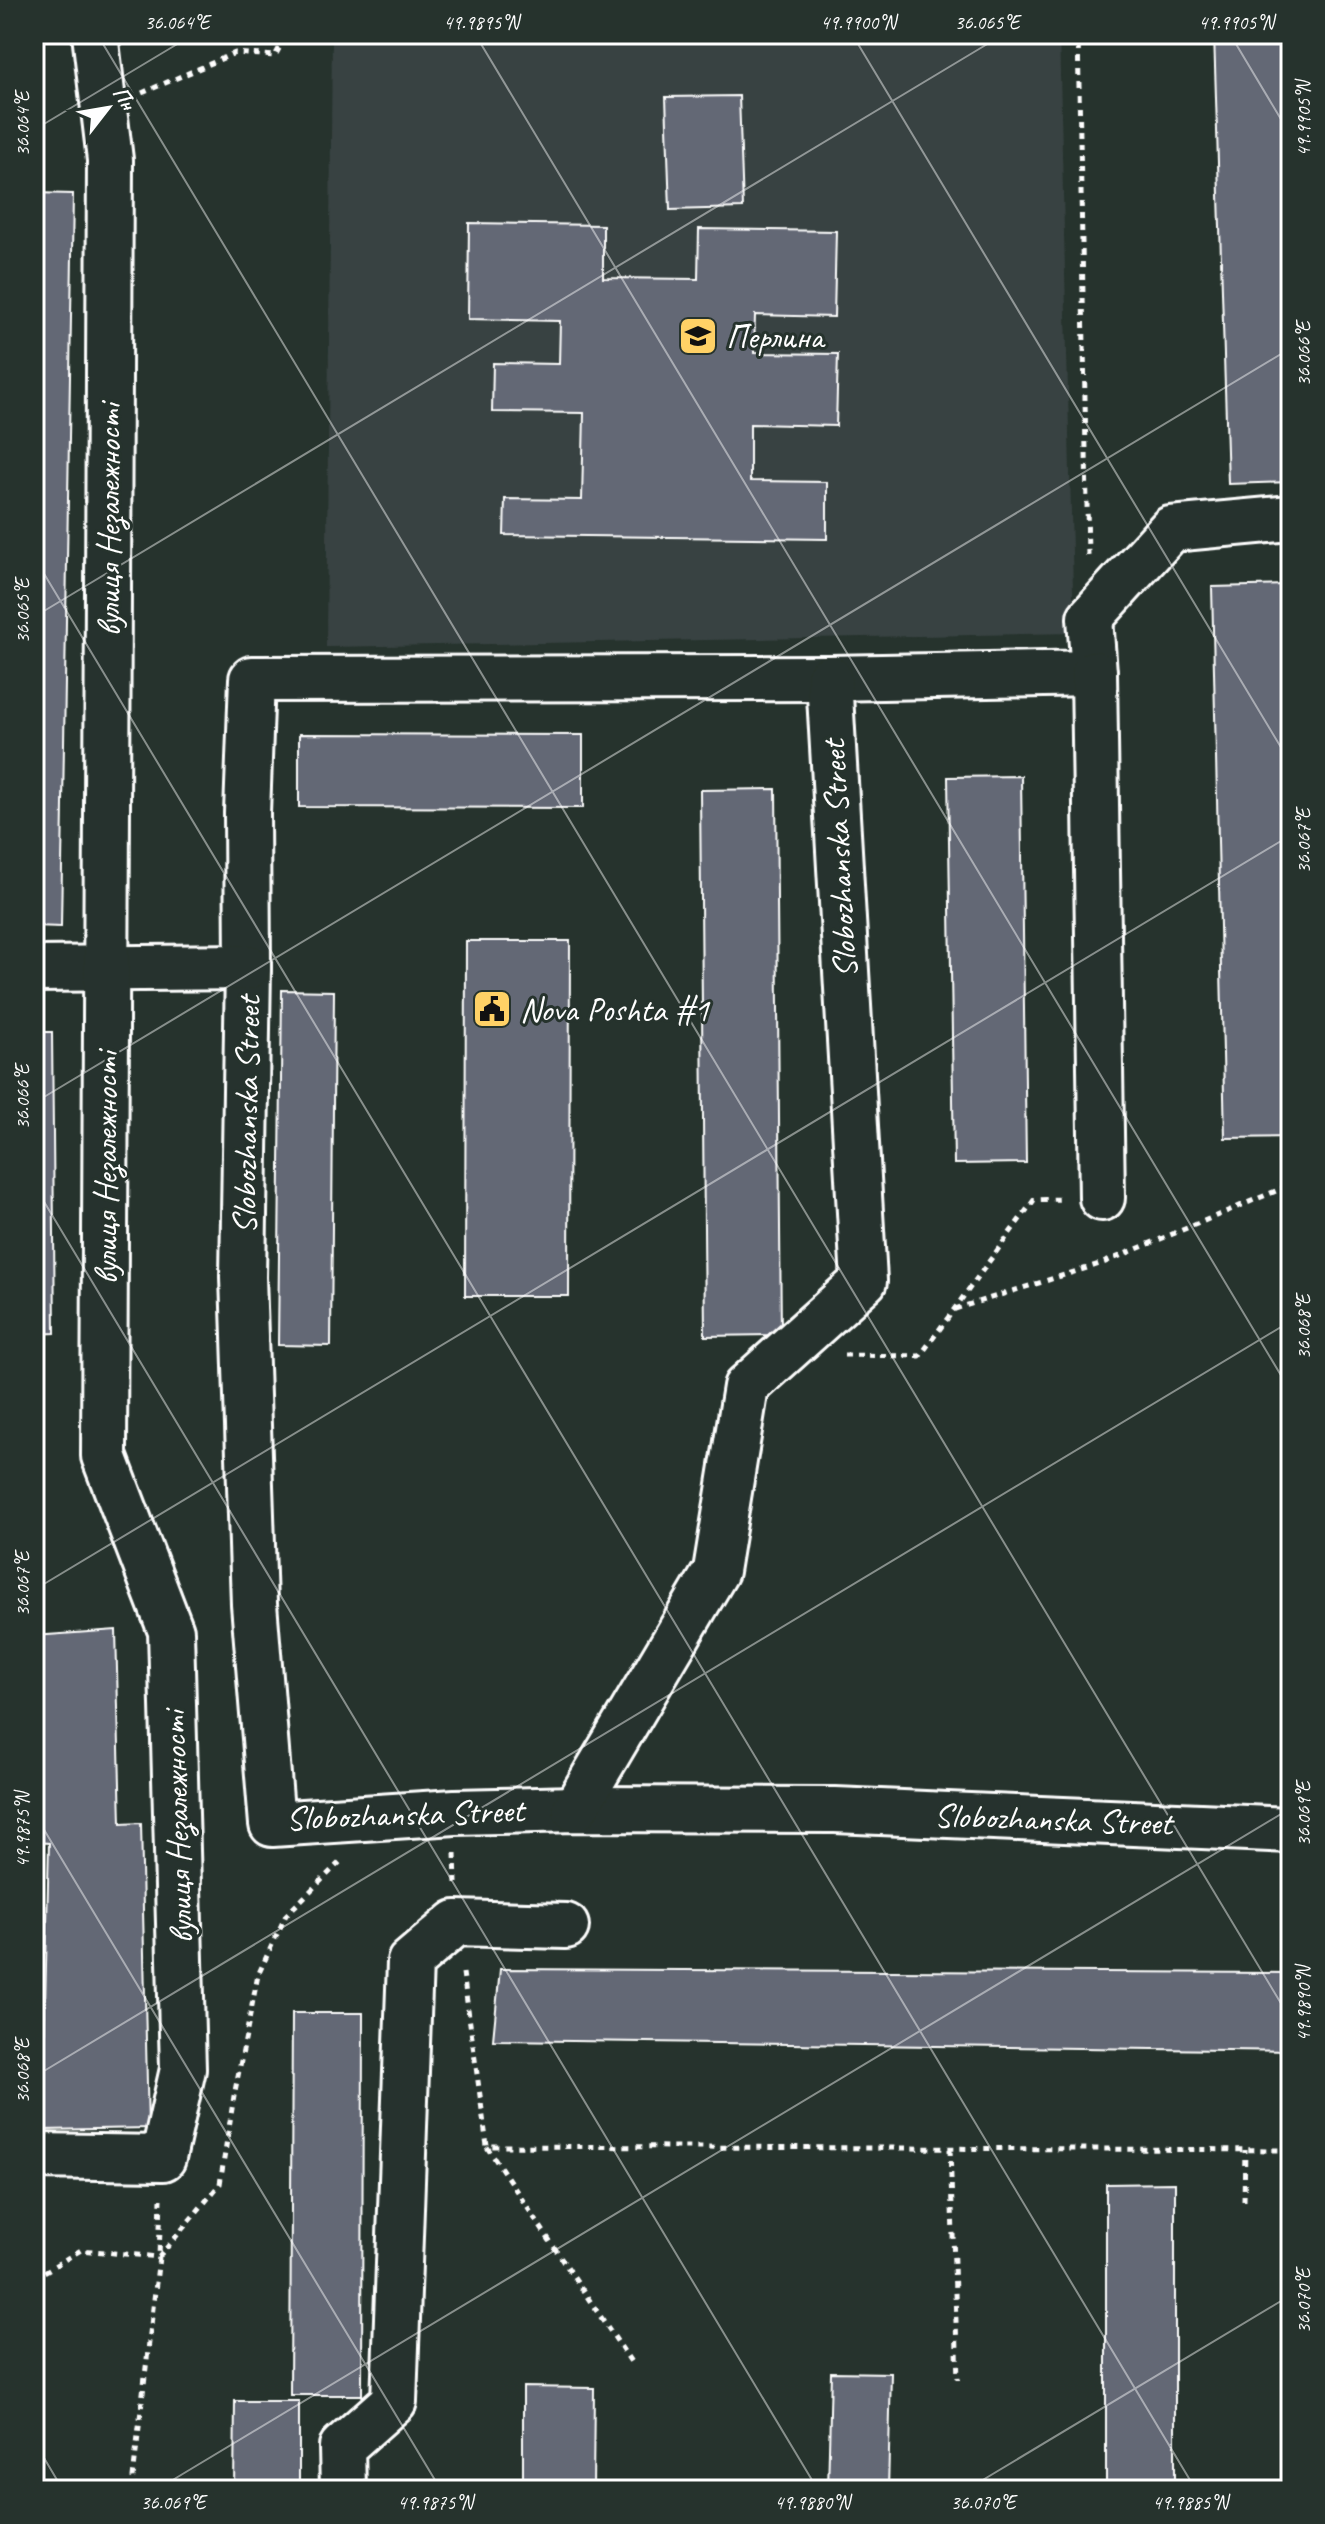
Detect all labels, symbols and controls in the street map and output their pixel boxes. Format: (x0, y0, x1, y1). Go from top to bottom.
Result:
text: 36.064°E (144, 10, 212, 35)
text: 49.9895°N (443, 10, 522, 35)
text: 49.9900°N (820, 10, 899, 35)
text: 36.065°E (954, 10, 1022, 35)
text: 49.9905°N (1198, 10, 1277, 35)
north arrow (68, 68, 148, 148)
text: 49.9905°N (1291, 78, 1316, 157)
text: Пн (106, 81, 143, 116)
text: 36.064°E (10, 89, 35, 157)
school or university icon: Перлина (677, 315, 719, 357)
place label: Перлина (726, 315, 826, 358)
text: 36.066°E (1291, 319, 1316, 387)
street label: вулиця Незалежності (87, 400, 130, 637)
text: 36.065°E (10, 576, 35, 644)
street label: Slobozhanska Street (811, 735, 867, 979)
text: 36.067°E (1291, 806, 1316, 874)
public building icon: Nova Poshta #1 (471, 988, 513, 1030)
place label: Nova Poshta #1 (520, 988, 710, 1031)
street label: Slobozhanska Street (222, 992, 270, 1234)
street label: вулиця Незалежності (84, 1048, 127, 1285)
text: 36.066°E (10, 1062, 35, 1130)
text: 36.068°E (1291, 1292, 1316, 1360)
text: 36.067°E (10, 1549, 35, 1617)
street label: вулиця Незалежності (151, 1706, 203, 1944)
text: 36.069°E (1291, 1779, 1316, 1847)
street label: Slobozhanska Street (285, 1788, 528, 1840)
text: 49.9875°N (10, 1789, 35, 1868)
street label: Slobozhanska Street (933, 1793, 1176, 1845)
text: 49.9890°N (1291, 1963, 1316, 2042)
text: 36.068°E (10, 2036, 35, 2104)
text: 36.070°E (1291, 2266, 1316, 2334)
text: 36.069°E (140, 2490, 208, 2515)
text: 49.9875°N (397, 2490, 476, 2515)
text: 49.9880°N (774, 2490, 853, 2515)
text: 36.070°E (950, 2490, 1018, 2515)
text: 49.9885°N (1152, 2490, 1231, 2515)

